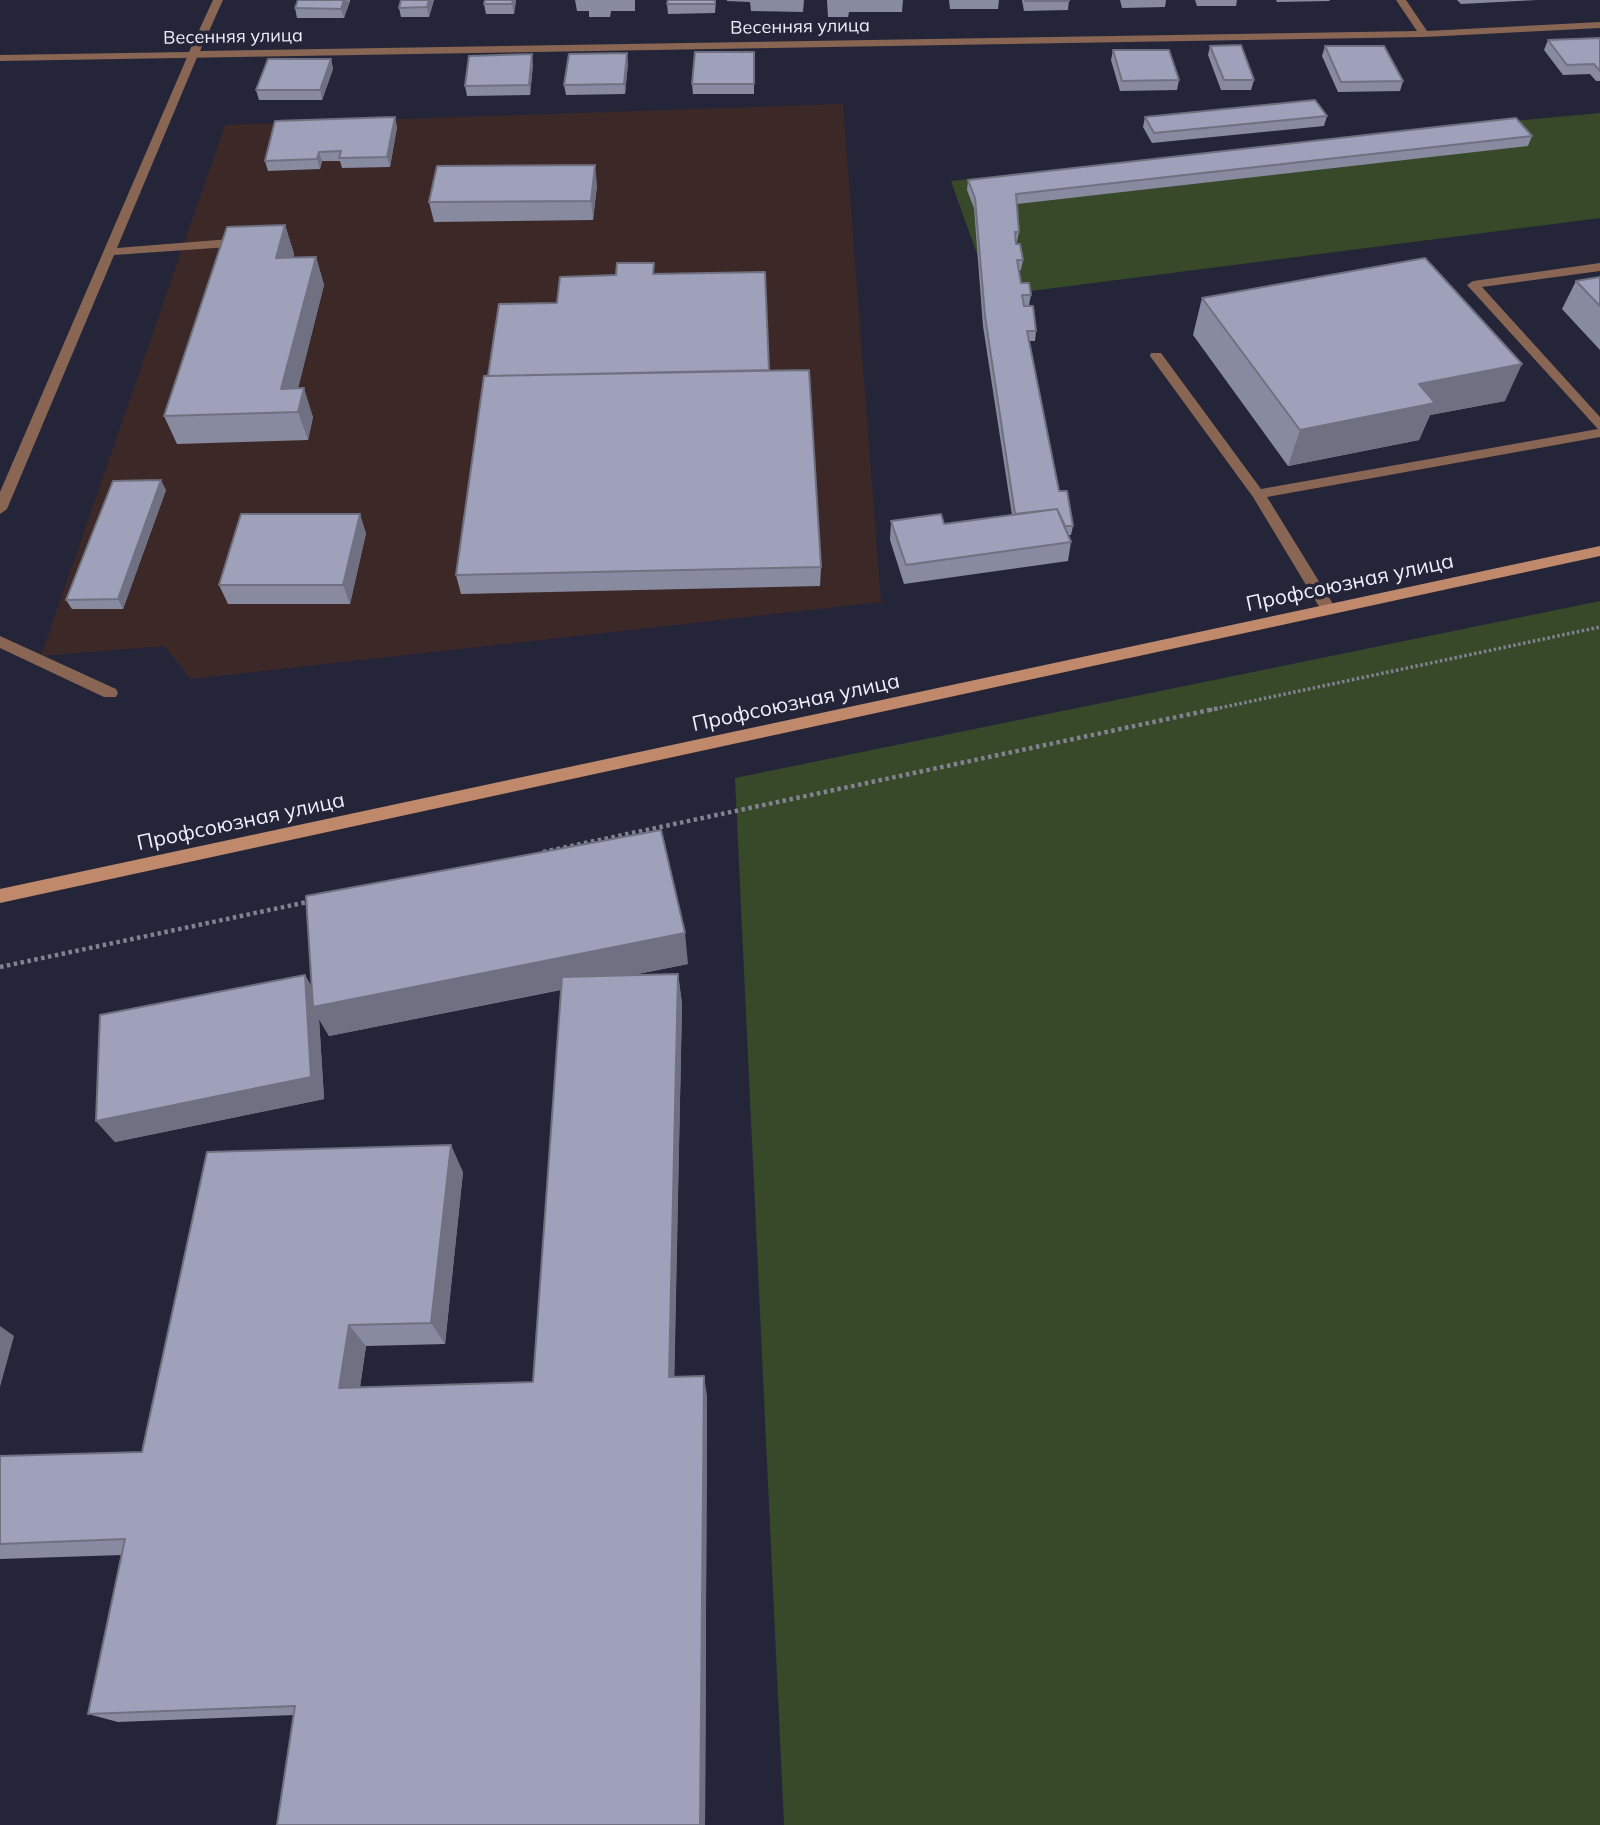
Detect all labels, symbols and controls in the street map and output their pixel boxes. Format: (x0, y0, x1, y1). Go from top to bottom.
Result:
street label: Весенняя улица (730, 15, 870, 39)
street label: Весенняя улица (163, 25, 303, 49)
street label: Профсоюзная улица (1244, 549, 1456, 617)
street label: Профсоюзная улица (690, 669, 902, 737)
street label: Профсоюзная улица (135, 788, 347, 856)

